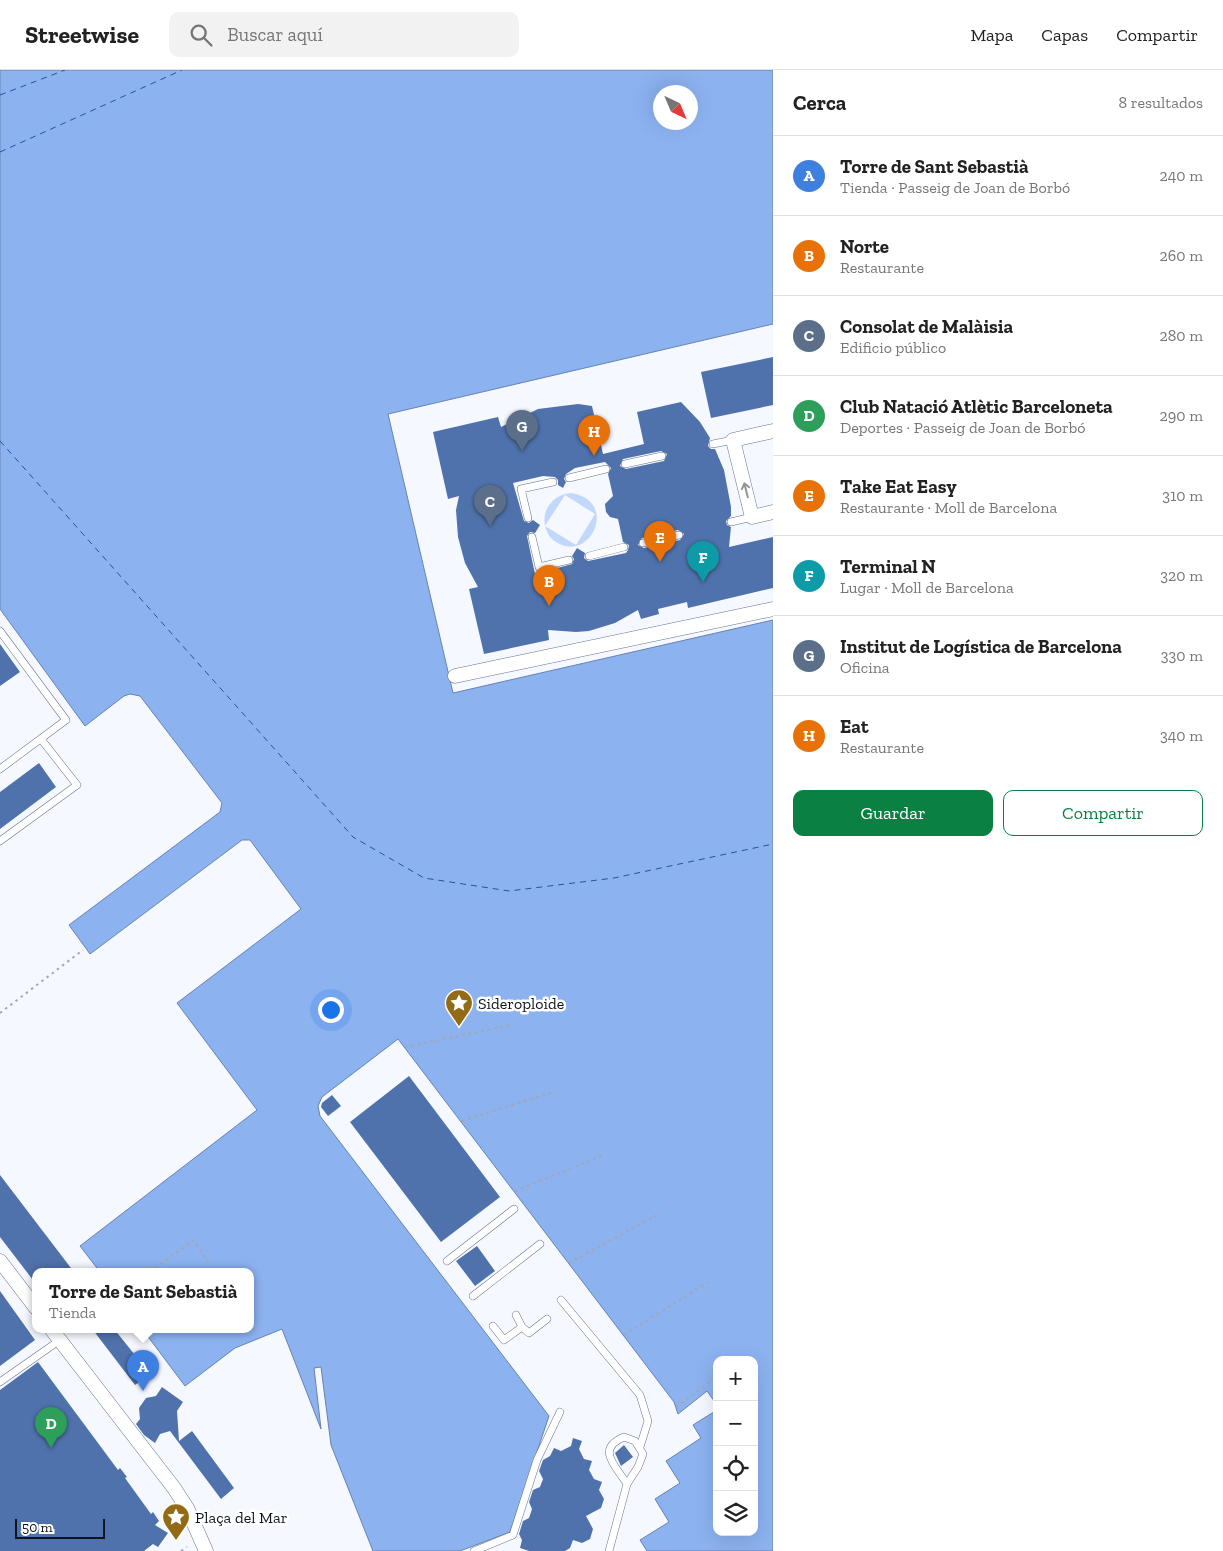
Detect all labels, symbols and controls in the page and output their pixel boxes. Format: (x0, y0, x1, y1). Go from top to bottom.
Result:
search box (169, 12, 519, 57)
text: Streetwise (25, 20, 139, 49)
icon: search (187, 21, 215, 49)
text: Buscar aquí (227, 23, 323, 46)
text: Mapa (970, 24, 1013, 46)
text: Capas (1041, 24, 1088, 46)
text: Compartir (1116, 24, 1198, 46)
north arrow (653, 85, 698, 130)
text: Cerca (793, 90, 846, 115)
text: 8 resultados (1119, 93, 1203, 112)
text: Torre de Sant Sebastià (840, 155, 1029, 178)
text: A (804, 166, 815, 185)
text: 240 m (1159, 166, 1203, 185)
text: Tienda · Passeig de Joan de Borbó (840, 178, 1070, 197)
text: Norte (840, 235, 889, 258)
text: B (804, 246, 814, 265)
text: 260 m (1160, 246, 1203, 265)
text: Restaurante (840, 258, 924, 277)
text: Consolat de Malàisia (840, 315, 1013, 338)
text: C (804, 326, 814, 345)
text: 280 m (1159, 326, 1203, 345)
text: Edificio público (840, 338, 946, 357)
text: Club Natació Atlètic Barceloneta (840, 395, 1113, 418)
text: D (803, 406, 815, 425)
text: 290 m (1160, 406, 1203, 425)
pin: G (506, 410, 538, 451)
pin: H (578, 415, 610, 456)
text: Deportes · Passeig de Joan de Borbó (840, 418, 1086, 437)
text: Take Eat Easy (840, 475, 956, 498)
one-way arrow (741, 483, 750, 499)
pin: C (474, 485, 506, 526)
text: E (804, 486, 814, 505)
text: 310 m (1162, 486, 1203, 505)
text: Restaurante · Moll de Barcelona (840, 498, 1057, 517)
pin: E (644, 521, 676, 562)
pin: F (687, 541, 719, 582)
text: Terminal N (840, 555, 936, 578)
pin: B (533, 565, 565, 606)
text: F (804, 566, 814, 585)
text: 320 m (1160, 566, 1203, 585)
text: Lugar · Moll de Barcelona (840, 578, 1014, 597)
text: Institut de Logística de Barcelona (840, 635, 1122, 658)
text: G (804, 646, 814, 665)
text: 330 m (1161, 646, 1203, 665)
text: Oficina (840, 658, 890, 677)
text: Eat (840, 715, 868, 738)
text: H (803, 726, 815, 745)
text: 340 m (1160, 726, 1203, 745)
text: Restaurante (840, 738, 924, 757)
button: Guardar (793, 790, 993, 836)
button: Compartir (1003, 790, 1203, 836)
place icon: Sideroploide (444, 988, 474, 1027)
place label: Sideroploide (478, 994, 564, 1013)
your location (318, 997, 344, 1023)
popup (32, 1268, 254, 1333)
text: Torre de Sant Sebastià (49, 1280, 237, 1303)
text: Tienda (49, 1303, 96, 1322)
pin: A (127, 1350, 159, 1391)
map controls (713, 1356, 758, 1536)
button: + (713, 1356, 758, 1401)
button: − (713, 1401, 758, 1446)
pin: D (35, 1407, 67, 1448)
button: locate (713, 1446, 758, 1491)
button: layers (713, 1491, 758, 1536)
place icon: Plaça del Mar (161, 1502, 191, 1541)
place label: Plaça del Mar (195, 1508, 288, 1527)
scale bar (15, 1516, 105, 1539)
text: 50 m (22, 1519, 53, 1536)

